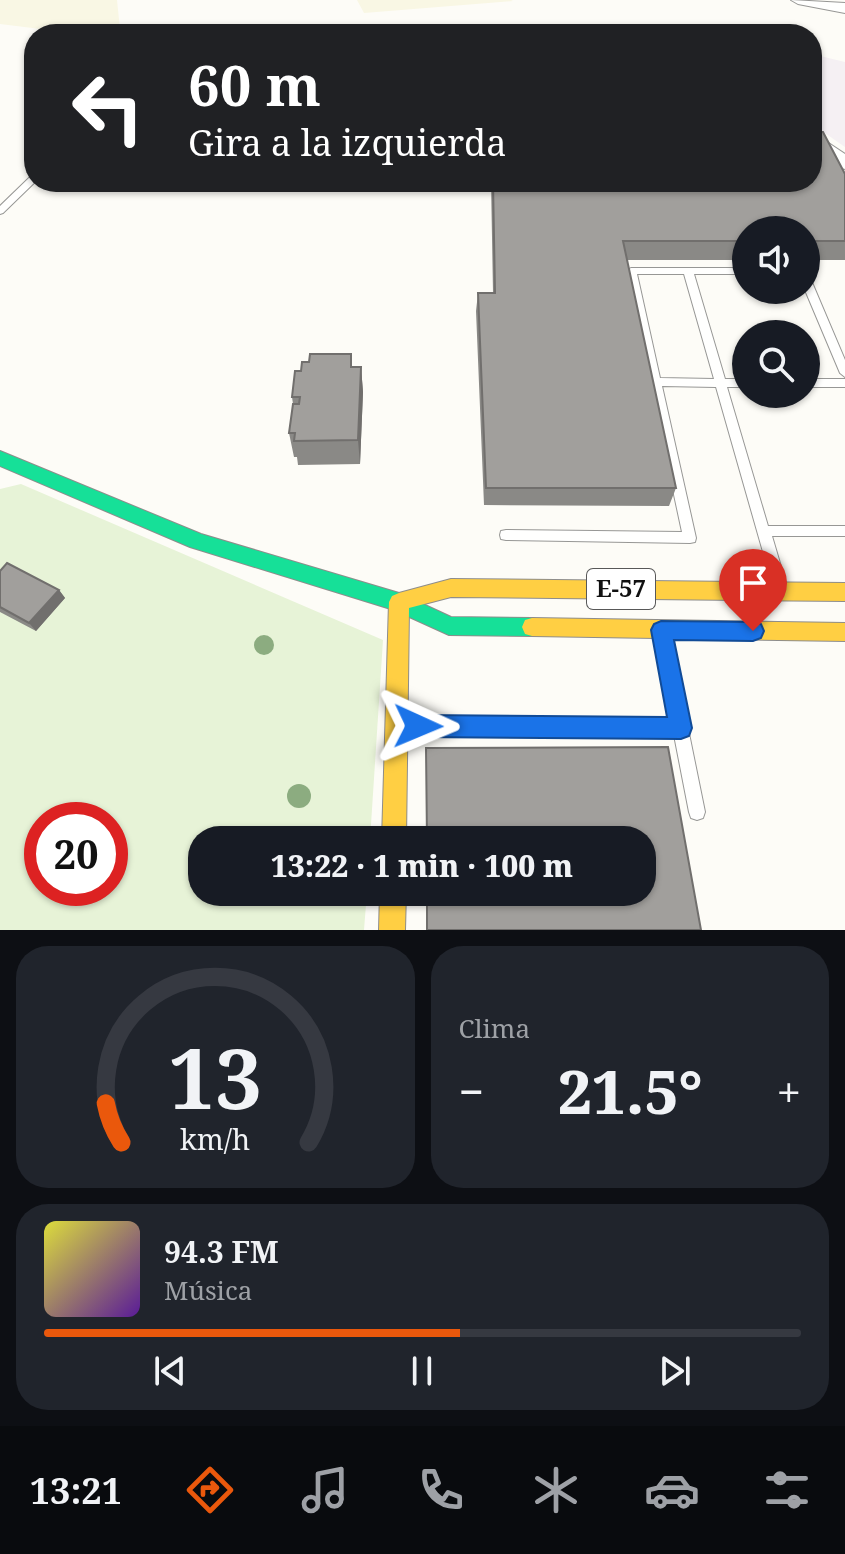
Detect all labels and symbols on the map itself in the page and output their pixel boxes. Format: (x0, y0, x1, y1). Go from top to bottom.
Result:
pin (719, 549, 787, 631)
road number: E-57 (587, 569, 655, 609)
position arrow (376, 684, 460, 768)
speed limit sign: 20 (24, 802, 128, 906)

